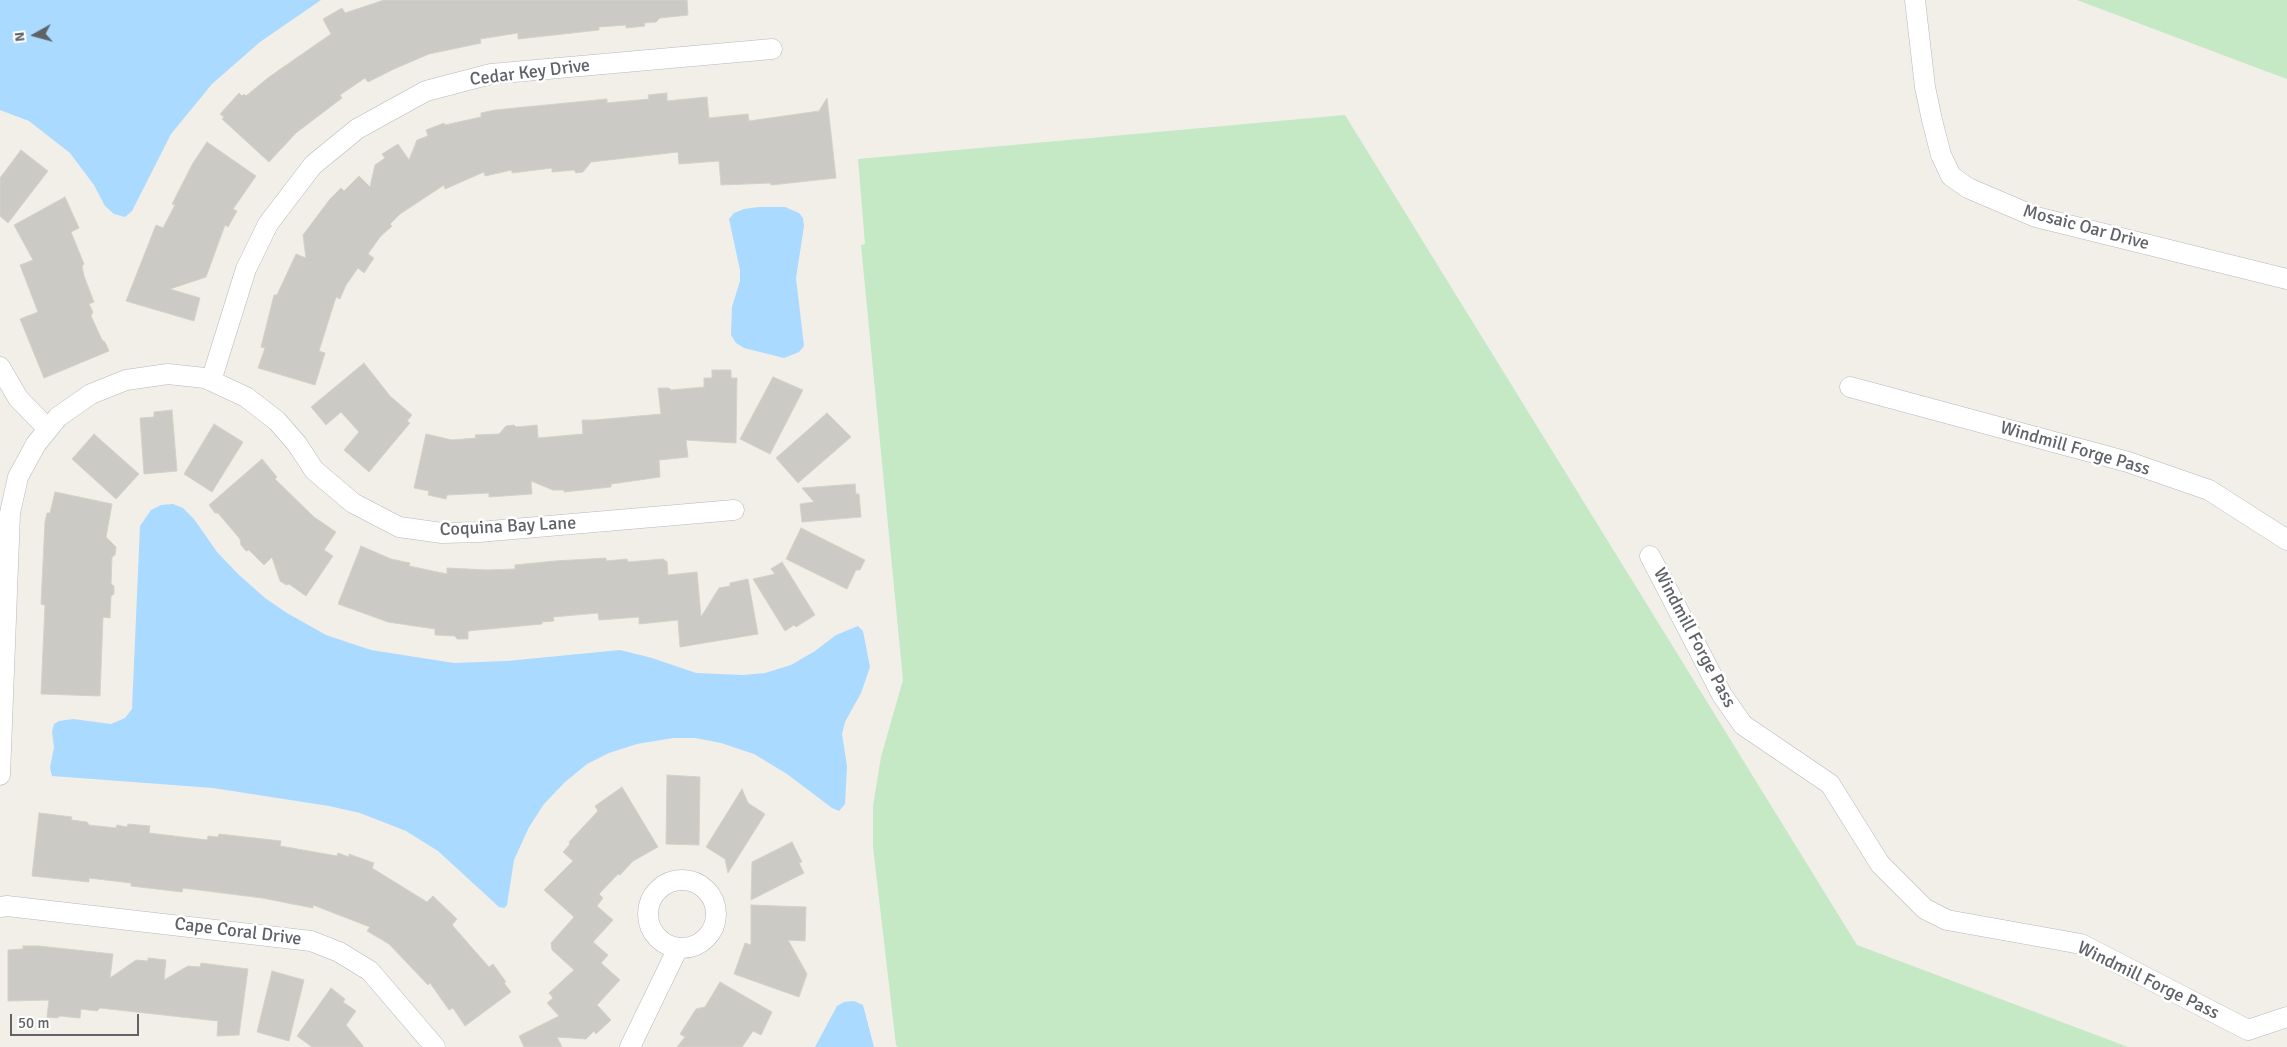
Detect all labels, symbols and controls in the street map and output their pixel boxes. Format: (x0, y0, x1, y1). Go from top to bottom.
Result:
north arrow (10, 10, 60, 60)
text: N (11, 31, 29, 43)
street label: Cedar Key Drive (469, 55, 591, 91)
street label: Mosaic Oar Drive (2021, 201, 2151, 255)
street label: Windmill Forge Pass (1998, 417, 2152, 481)
street label: Coquina Bay Lane (439, 513, 577, 541)
street label: Windmill Forge Pass (1648, 565, 1740, 711)
street label: Cape Coral Drive (173, 914, 303, 950)
street label: Windmill Forge Pass (2074, 937, 2222, 1025)
scale bar (12, 1004, 141, 1036)
text: 50 m (18, 1014, 49, 1032)

